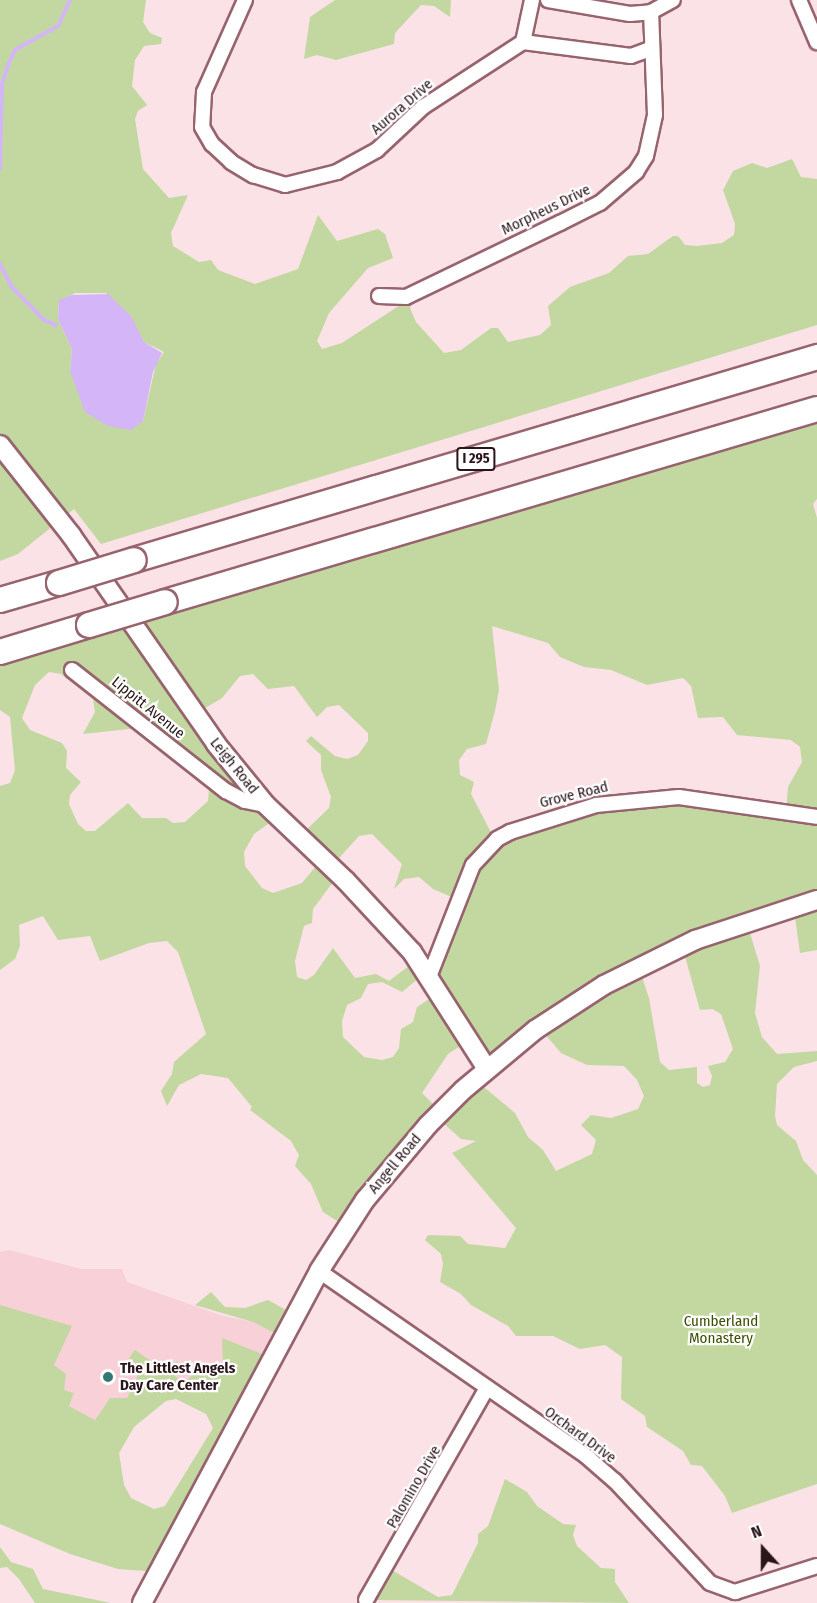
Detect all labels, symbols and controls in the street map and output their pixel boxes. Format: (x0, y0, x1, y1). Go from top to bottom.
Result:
street label: Aurora Drive (367, 75, 437, 139)
street label: Morpheus Drive (499, 181, 593, 239)
road number: I 295 (455, 448, 497, 470)
street label: Lippitt Avenue (108, 673, 188, 743)
street label: Leigh Road (206, 734, 262, 798)
street label: Grove Road (538, 778, 610, 812)
street label: Angell Road (365, 1130, 425, 1198)
park label: Cumberland Monastery (684, 1312, 758, 1347)
place label: The Littlest Angels Day Care Center (120, 1359, 235, 1394)
marker: The Littlest Angels Day Care Center (101, 1370, 115, 1384)
street label: Orchard Drive (541, 1403, 619, 1467)
street label: Palomino Drive (383, 1442, 445, 1532)
north arrow (733, 1519, 793, 1579)
text: N (748, 1521, 764, 1542)

